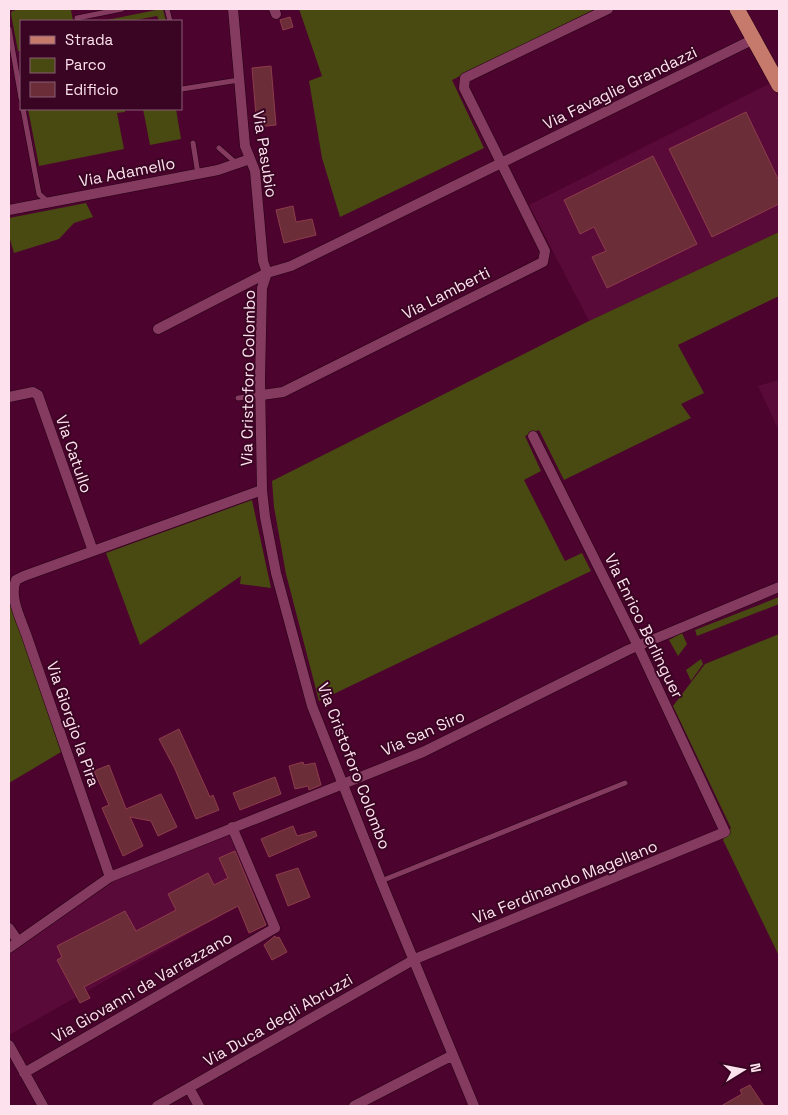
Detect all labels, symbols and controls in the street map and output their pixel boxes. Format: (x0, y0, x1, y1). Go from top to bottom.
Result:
legend (20, 20, 182, 110)
text: Strada (65, 30, 114, 49)
street label: Via Favaglie Grandazzi (539, 42, 701, 134)
text: Parco (65, 55, 106, 74)
text: Edificio (65, 80, 119, 99)
street label: Via Pasubio (248, 109, 282, 199)
street label: Via Adamello (77, 152, 177, 192)
street label: Via Lamberti (398, 262, 494, 324)
street label: Via Cristoforo Colombo (236, 290, 260, 466)
street label: Via Catullo (51, 412, 97, 496)
street label: Via Enrico Berlinguer (600, 550, 688, 702)
street label: Via Giorgio la Pira (42, 659, 104, 789)
street label: Via Cristoforo Colombo (313, 680, 395, 852)
street label: Via San Siro (378, 705, 468, 761)
street label: Via Ferdinando Magellano (469, 835, 661, 929)
street label: Via Giovanni da Varrazzano (48, 927, 236, 1047)
street label: Via Duca degli Abruzzi (200, 969, 356, 1071)
north arrow (718, 1045, 768, 1095)
text: N (746, 1062, 765, 1074)

